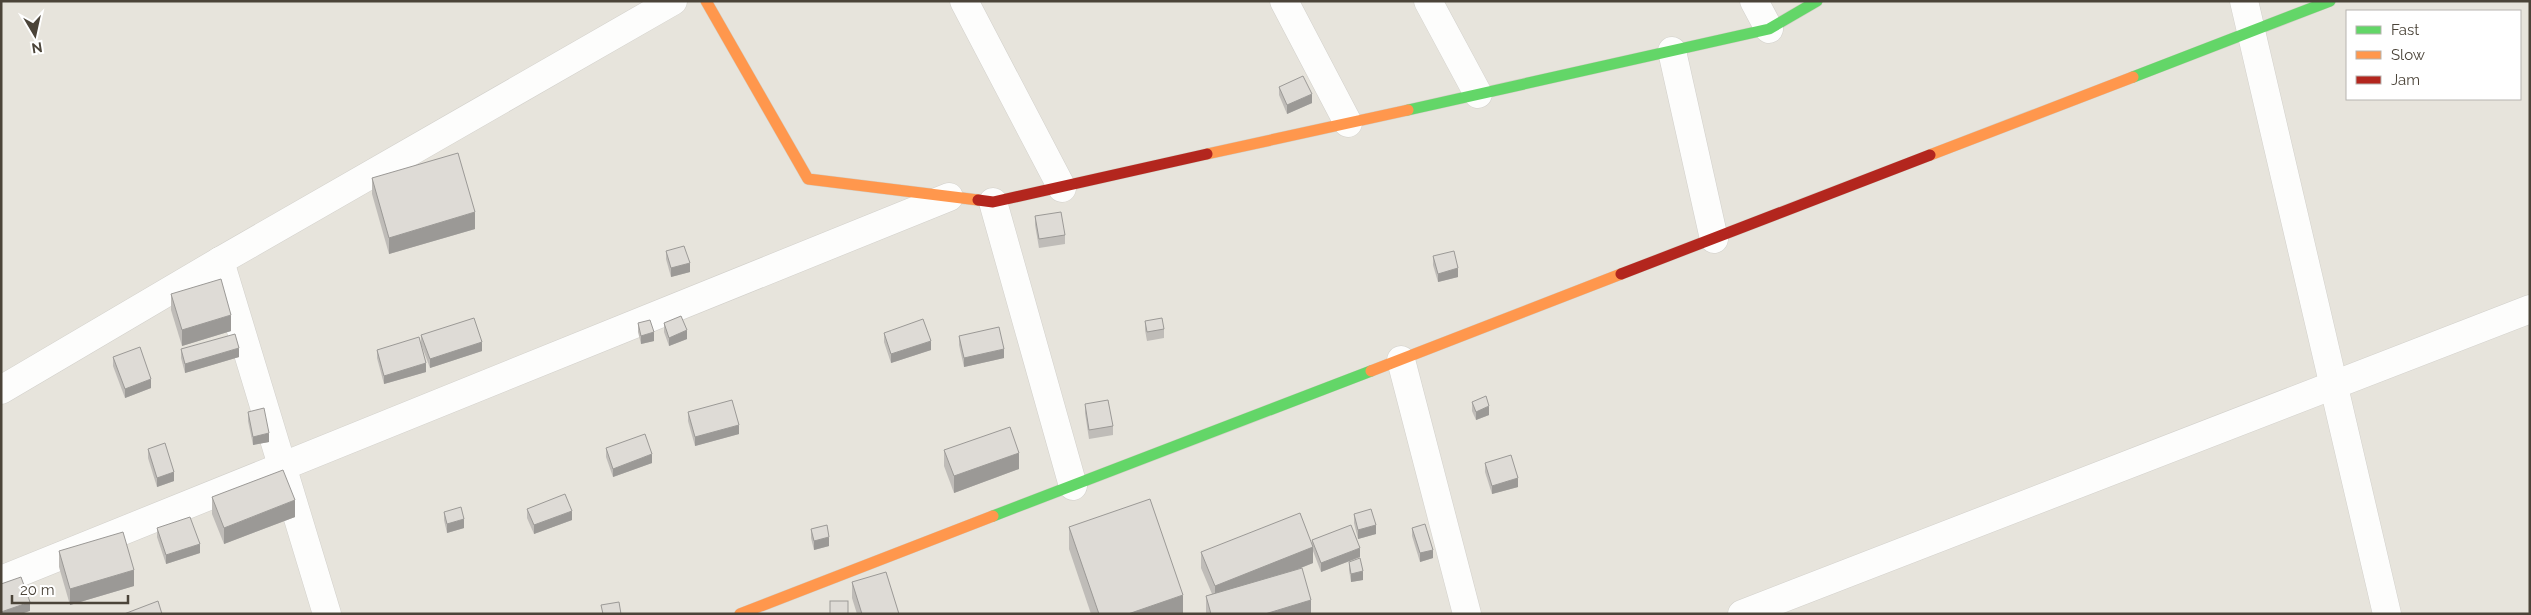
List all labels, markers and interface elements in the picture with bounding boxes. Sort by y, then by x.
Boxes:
north arrow [10,10,60,60]
legend [2346,10,2521,100]
text: Fast [2391,21,2419,39]
text: N [31,39,44,57]
text: Slow [2391,46,2425,64]
text: Jam [2391,71,2420,89]
scale bar [12,572,129,604]
text: 20 m [20,581,55,599]

